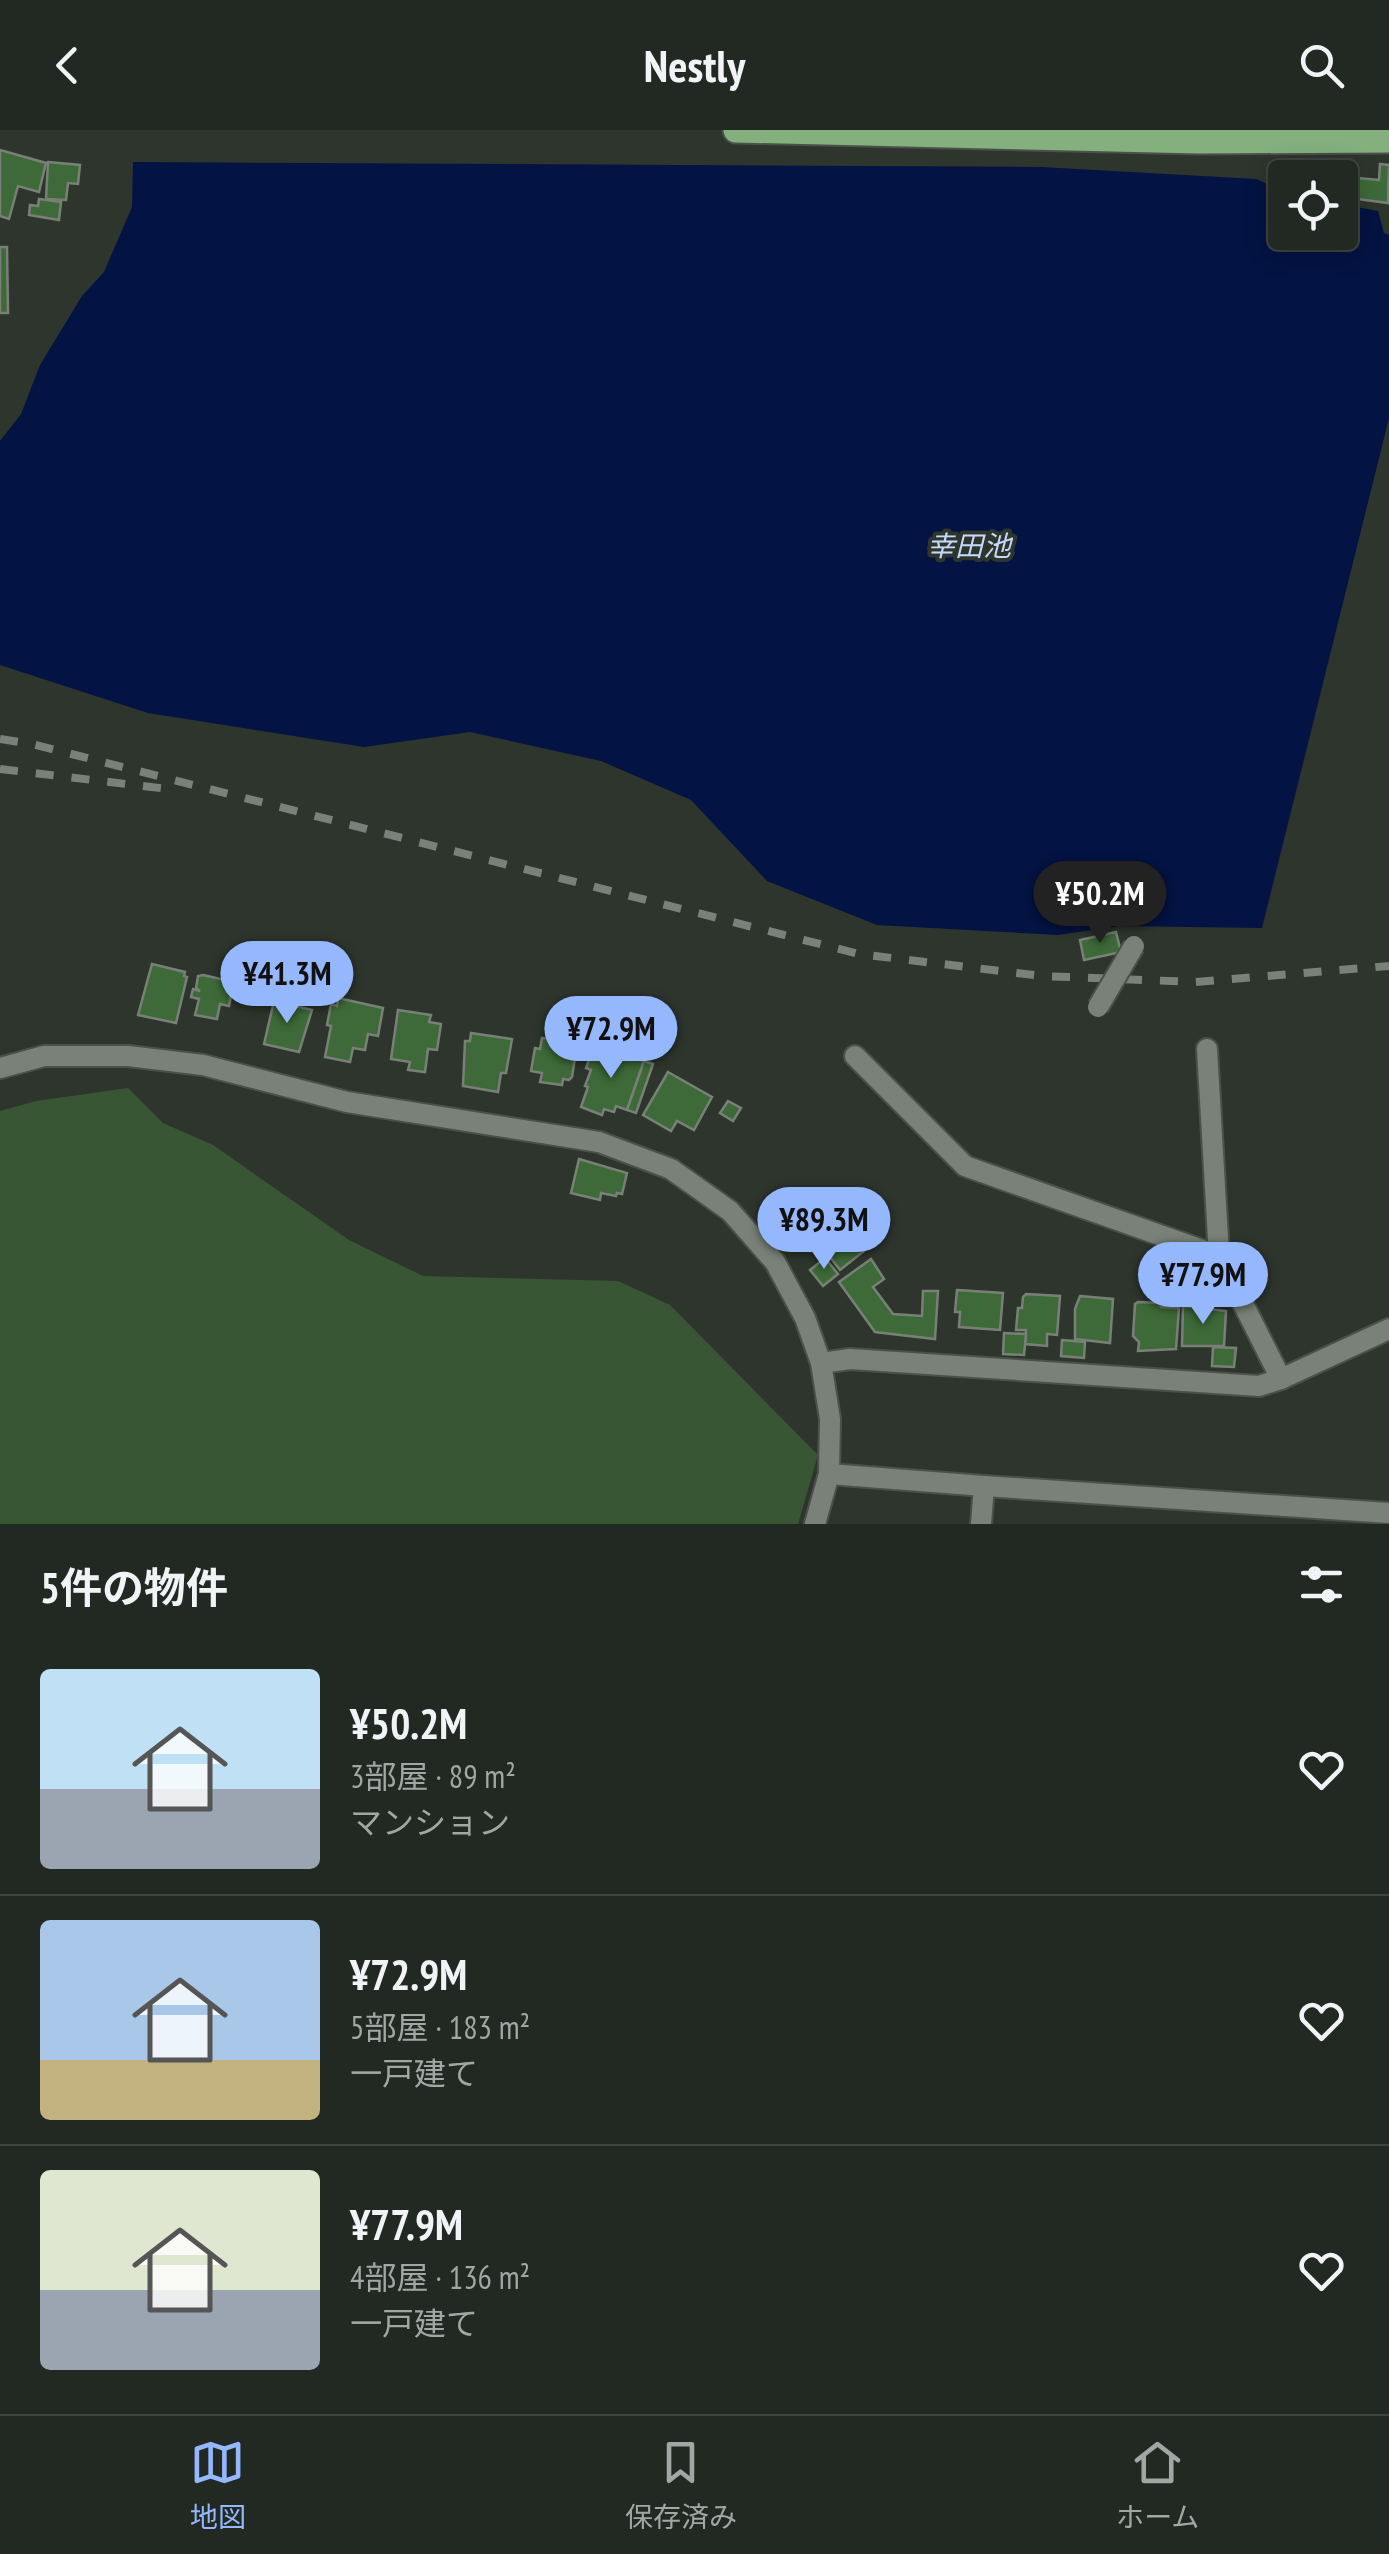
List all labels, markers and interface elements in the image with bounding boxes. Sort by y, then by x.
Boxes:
text: Nestly [644,36,745,94]
icon: back [40,38,95,93]
icon: search [1294,38,1349,93]
map controls [1268,160,1358,250]
button: locate [1268,160,1358,250]
water label: 幸田池 [927,527,1014,564]
pin: ¥50.2M [1019,861,1181,946]
text: ¥50.2M [1055,872,1145,914]
pin: ¥41.3M [206,941,368,1026]
text: ¥41.3M [242,952,332,994]
pin: ¥72.9M [530,996,692,1081]
text: ¥72.9M [566,1007,656,1049]
pin: ¥89.3M [743,1187,905,1272]
text: ¥89.3M [779,1198,869,1240]
pin: ¥77.9M [1122,1242,1284,1327]
text: ¥77.9M [1160,1253,1246,1295]
icon: filters [1294,1557,1349,1612]
text: 5件の物件 [40,1560,228,1615]
text: ¥50.2M [350,1696,467,1751]
icon: home [120,1709,240,1829]
icon: heart [1294,1742,1349,1797]
text: 3部屋 · 89 m² [350,1755,516,1797]
text: マンション [350,1801,510,1843]
text: ¥72.9M [350,1947,467,2002]
icon: home [120,1960,240,2080]
icon: heart [1294,1993,1349,2048]
text: 5部屋 · 183 m² [350,2006,530,2048]
text: 一戸建て [350,2052,478,2094]
text: ¥77.9M [350,2197,463,2252]
icon: home [120,2210,240,2330]
icon: heart [1294,2243,1349,2298]
text: 4部屋 · 136 m² [350,2256,530,2298]
text: 一戸建て [350,2302,478,2344]
tab: 地図 [190,2435,246,2535]
tab: 保存済み [625,2435,737,2535]
tab: ホーム [1116,2435,1199,2535]

